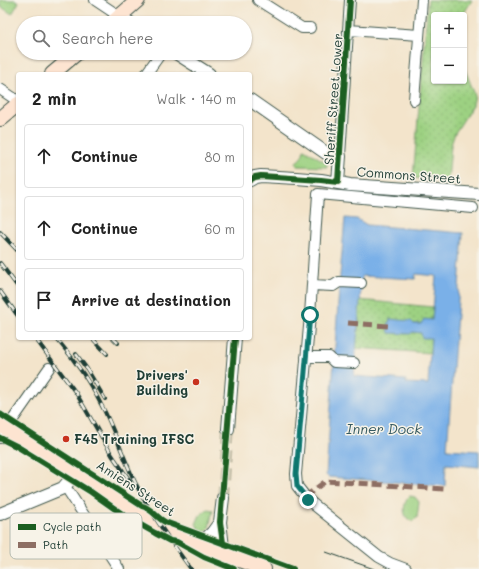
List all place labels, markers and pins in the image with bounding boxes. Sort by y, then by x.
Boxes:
place label: Drivers' Building [136,366,188,398]
marker: Drivers' Building [191,377,201,387]
place label: F45 Training IFSC [74,430,195,447]
marker: F45 Training IFSC [61,434,71,444]

